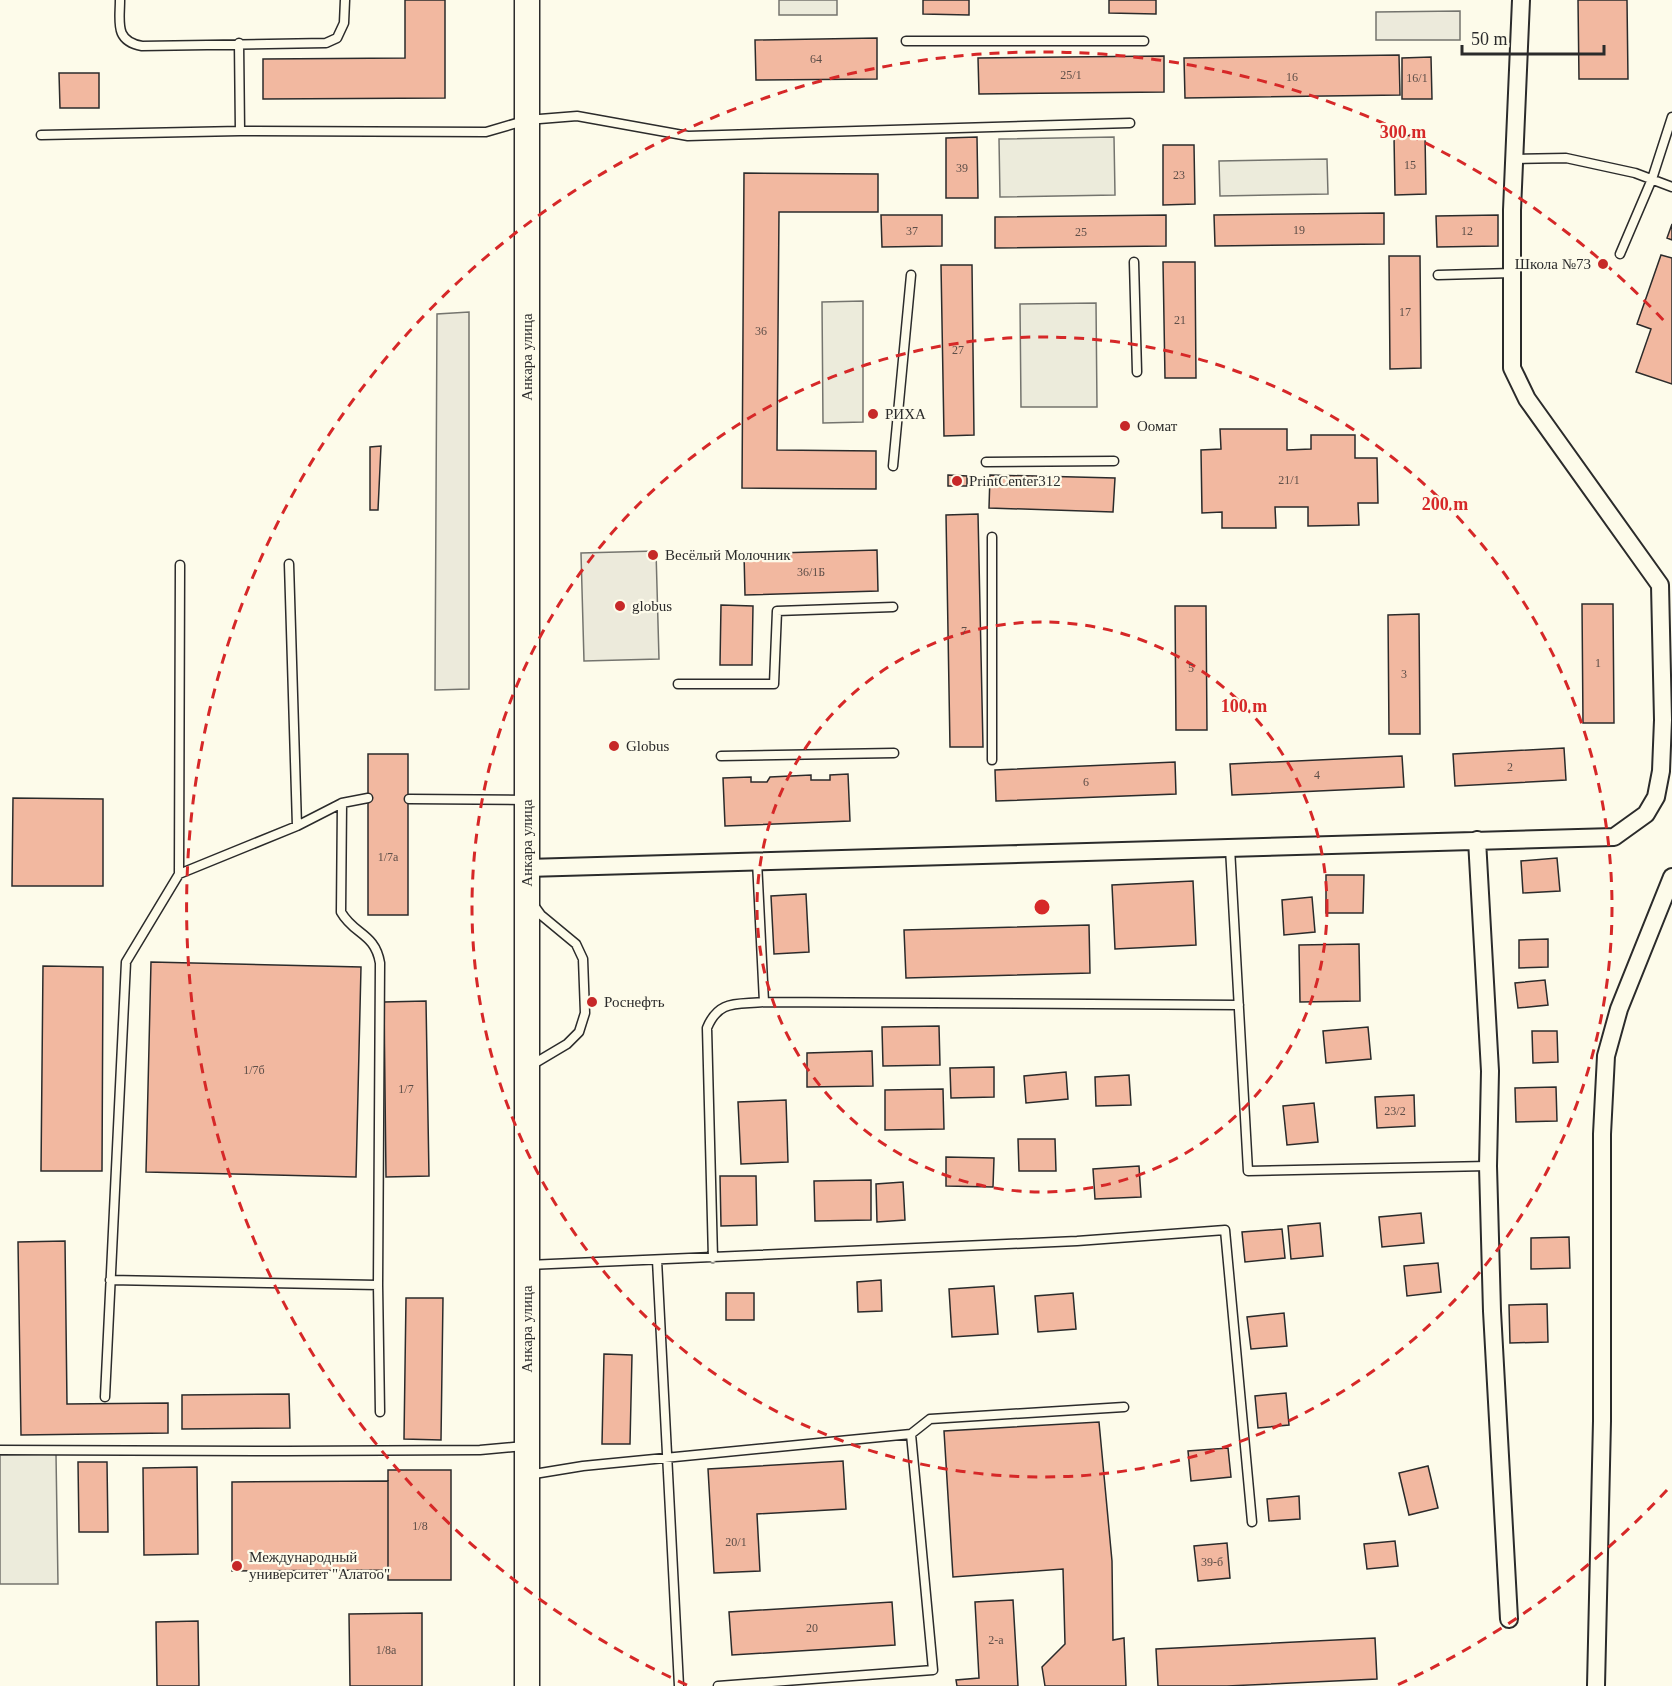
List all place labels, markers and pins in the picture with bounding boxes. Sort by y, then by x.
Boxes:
place label: Школа №73 [1515,256,1591,272]
marker: Школа №73 [1596,257,1610,271]
place label: РИХА [885,406,926,422]
marker: РИХА [866,407,880,421]
place label: Оомат [1137,418,1178,434]
marker: Оомат [1118,419,1132,433]
place label: PrintCenter312 [969,473,1061,489]
marker: PrintCenter312 [950,474,964,488]
place label: Весёлый Молочник [665,547,791,563]
marker: Весёлый Молочник [646,548,660,562]
place label: globus [632,598,672,614]
marker: globus [613,599,627,613]
place label: Globus [626,738,670,754]
marker: Globus [607,739,621,753]
centre of rings [1032,897,1052,917]
place label: Роснефть [604,994,665,1010]
marker: Роснефть [585,995,599,1009]
place label: Международный университет "Алатоо" [249,1549,390,1582]
marker: Международный университет "Алатоо" [230,1559,244,1573]

